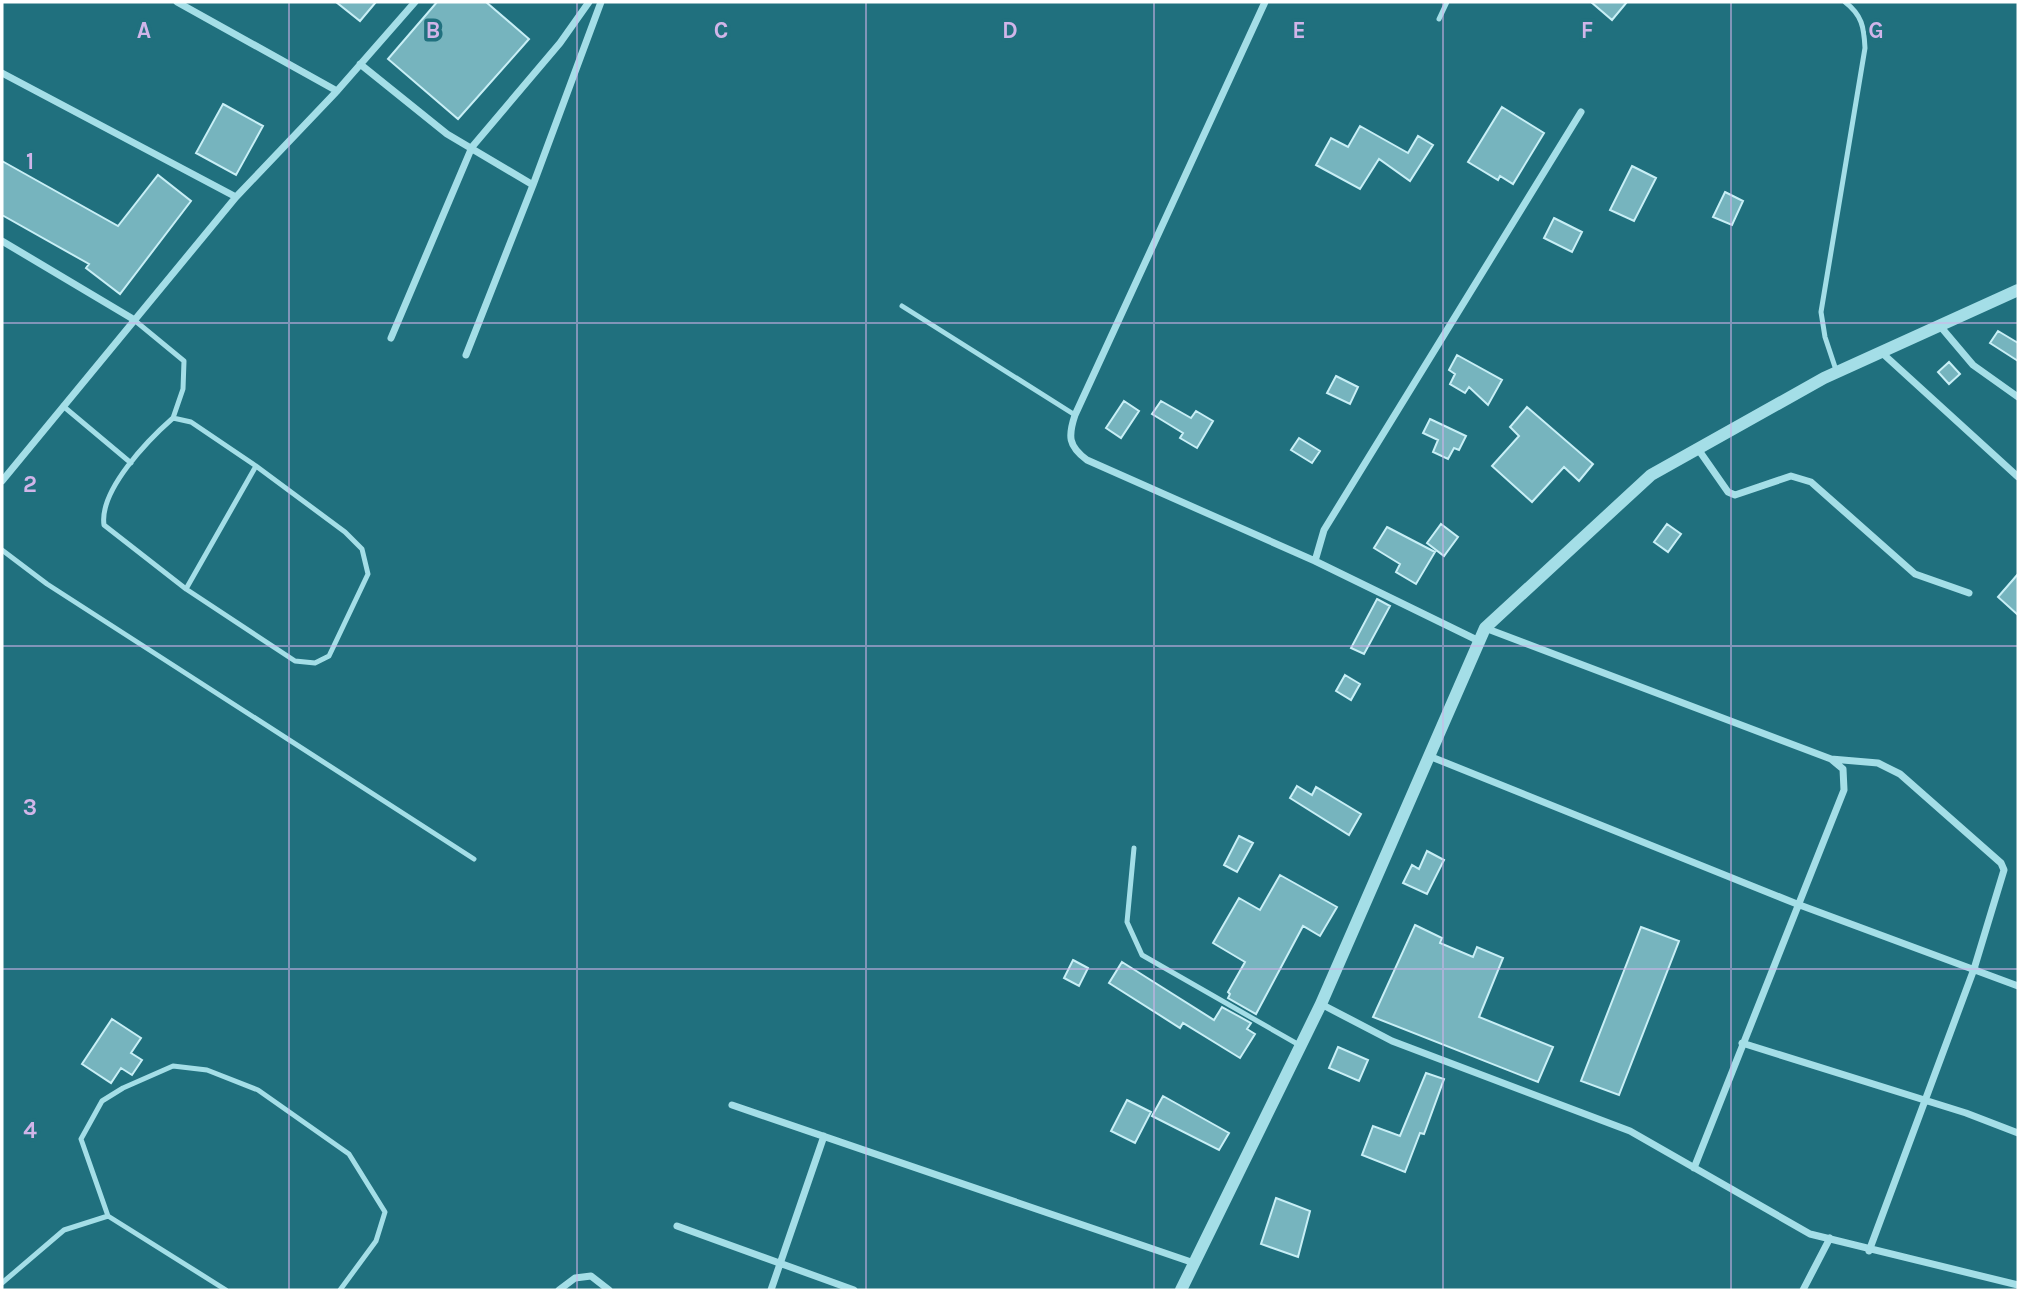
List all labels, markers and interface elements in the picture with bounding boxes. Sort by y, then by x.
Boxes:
text: A [137,17,151,44]
text: B [426,17,440,44]
text: C [714,17,728,44]
text: D [1002,17,1018,44]
text: E [1292,17,1306,44]
text: F [1581,17,1593,44]
text: G [1868,17,1884,44]
text: 1 [26,148,34,175]
text: 2 [23,471,37,498]
text: 3 [23,794,37,821]
text: 4 [23,1117,37,1144]

